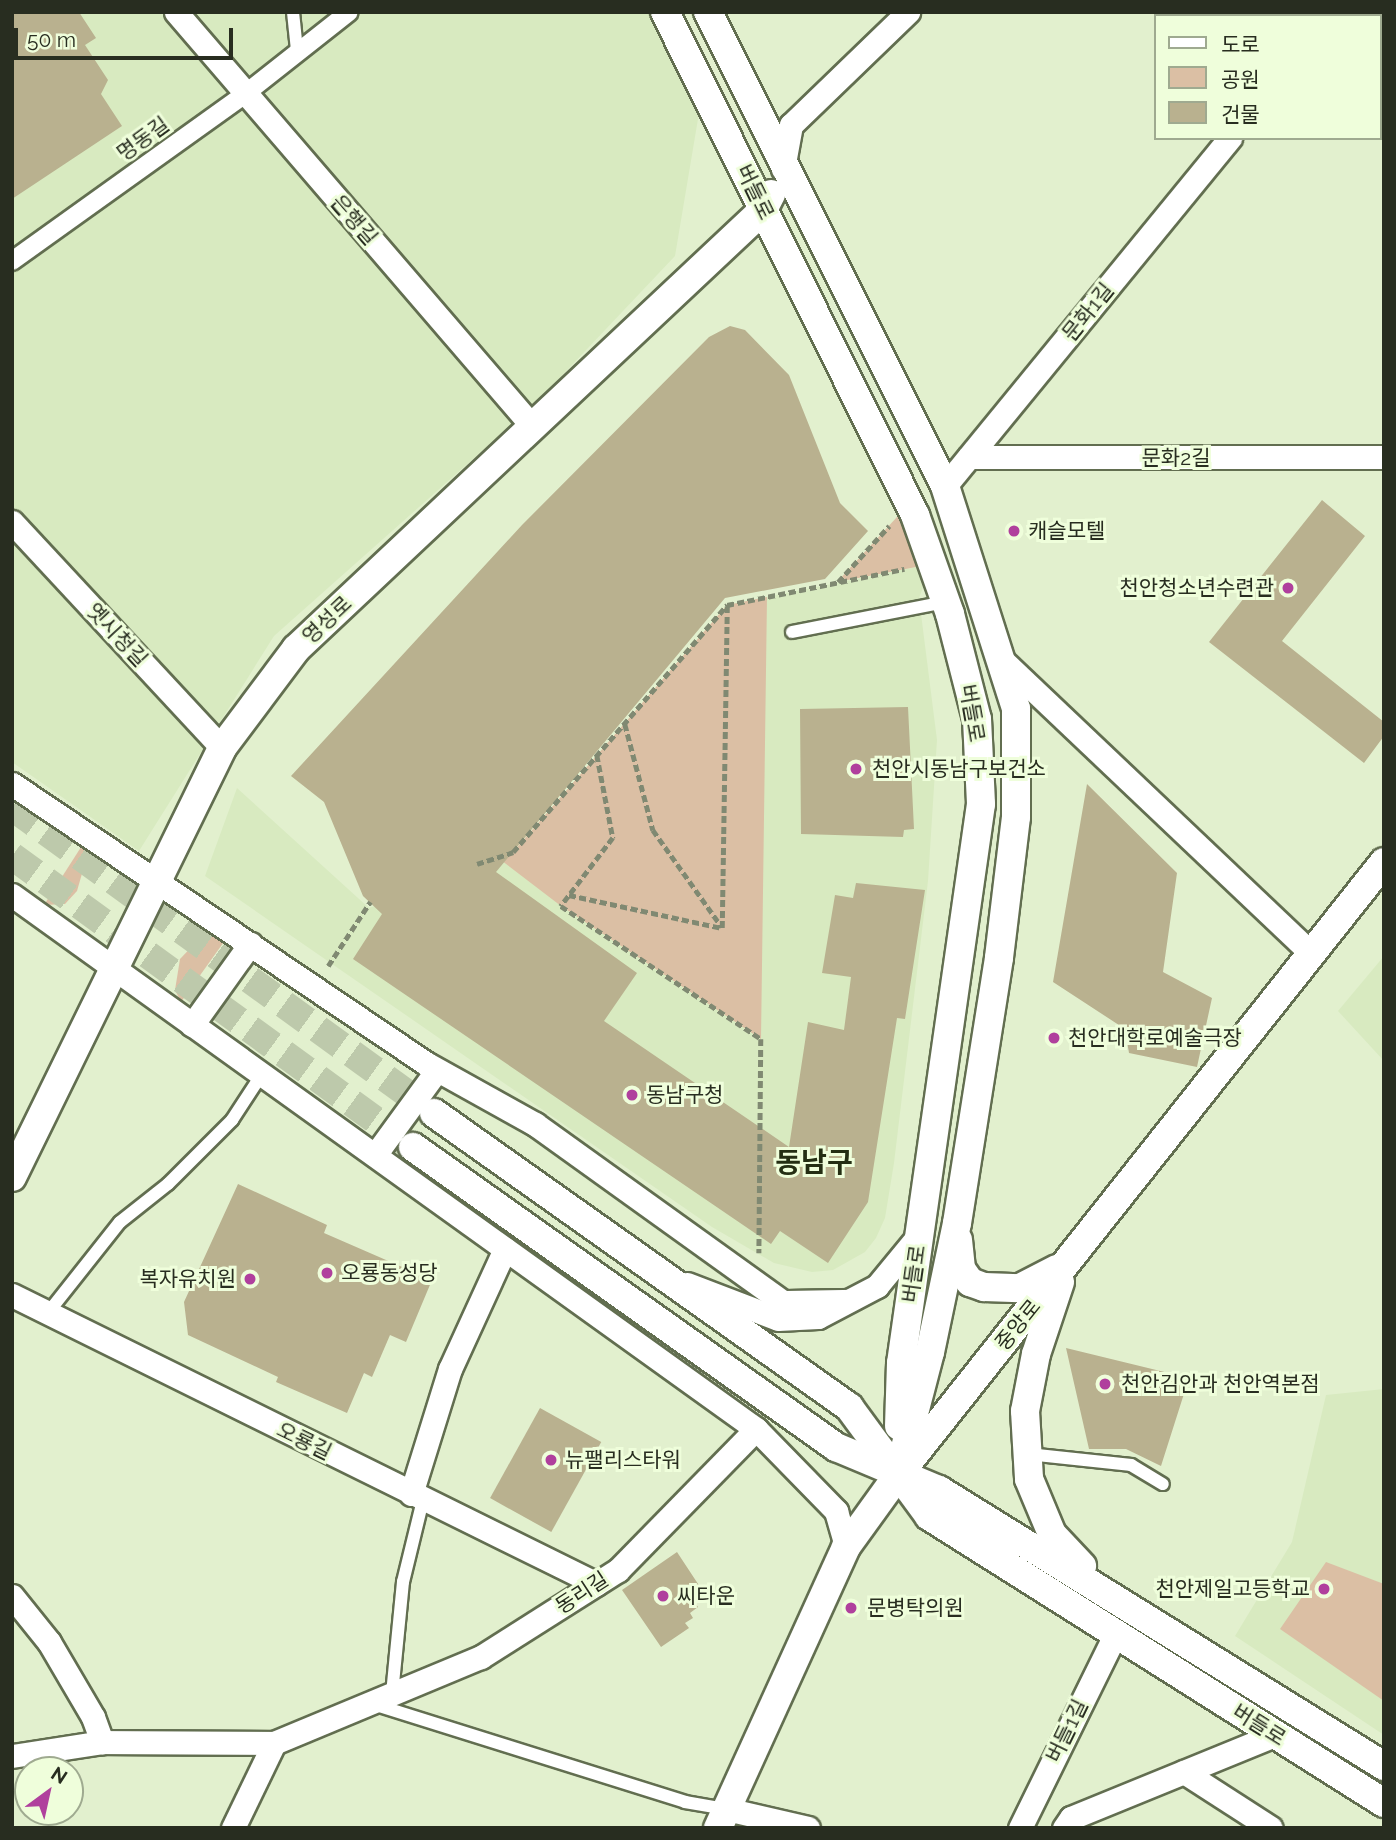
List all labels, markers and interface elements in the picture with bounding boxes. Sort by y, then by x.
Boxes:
scale bar [18,14,236,58]
legend [1154,14,1382,140]
text: 50 m [27,27,76,52]
text: 도로 [1221,32,1260,57]
text: 공원 [1221,67,1260,92]
text: 건물 [1221,102,1260,127]
street label: 명동길 [112,112,174,166]
street label: 버들로 [731,160,779,224]
street label: 은행길 [325,190,383,250]
street label: 문화1길 [1057,278,1119,346]
street label: 문화2길 [1142,445,1210,471]
place label: 캐슬모텔 [1028,518,1105,544]
marker: 캐슬모텔 [1006,523,1022,539]
place label: 천안청소년수련관 [1119,575,1274,601]
marker: 천안청소년수련관 [1280,580,1296,596]
street label: 영성로 [297,591,357,649]
street label: 옛시청길 [81,598,153,672]
street label: 버들로 [955,682,989,744]
place label: 천안시동남구보건소 [872,756,1046,782]
marker: 천안시동남구보건소 [846,759,866,779]
place label: 천안대학로예술극장 [1068,1025,1242,1051]
marker: 천안대학로예술극장 [1046,1030,1062,1046]
place label: 동남구청 [646,1082,723,1108]
marker: 동남구청 [624,1087,640,1103]
district label: 동남구 [775,1146,853,1180]
street label: 버들로 [897,1244,931,1304]
place label: 오룡동성당 [341,1260,438,1286]
marker: 오룡동성당 [319,1265,335,1281]
place label: 복자유치원 [139,1266,236,1292]
marker: 복자유치원 [242,1271,258,1287]
street label: 중앙로 [990,1295,1046,1355]
place label: 천안김안과 천안역본점 [1121,1371,1320,1397]
marker: 천안김안과 천안역본점 [1095,1374,1115,1394]
street label: 오룡길 [272,1417,336,1465]
place label: 뉴팰리스타워 [565,1447,681,1473]
marker: 뉴팰리스타워 [543,1452,559,1468]
street label: 동리길 [551,1567,613,1619]
place label: 천안제일고등학교 [1155,1576,1310,1602]
marker: 천안제일고등학교 [1316,1581,1332,1597]
place label: 씨타운 [677,1583,735,1609]
marker: 씨타운 [655,1588,671,1604]
place label: 문병탁의원 [867,1595,964,1621]
marker: 문병탁의원 [841,1598,861,1618]
street label: 버들1길 [1041,1695,1093,1767]
street label: 버들로 [1228,1699,1290,1751]
north arrow [14,1756,84,1826]
text: N [47,1762,71,1788]

